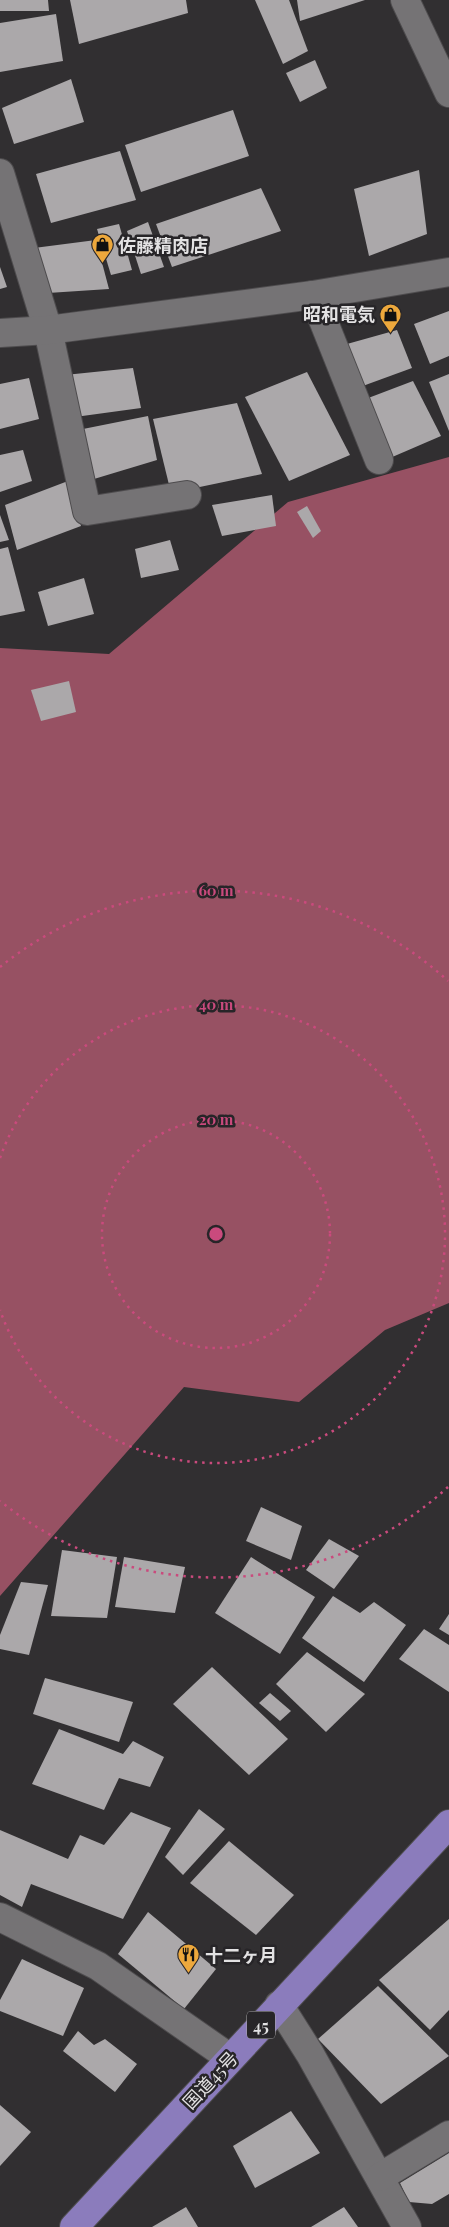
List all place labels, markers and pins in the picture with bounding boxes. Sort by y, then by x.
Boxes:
shop icon: 佐藤精肉店 [90,233,114,264]
place label: 佐藤精肉店 [118,233,208,257]
place label: 昭和電気 [303,302,375,326]
shop icon: 昭和電気 [379,302,403,333]
centre of rings [207,1225,225,1243]
restaurant icon: 十二ヶ月 [177,1943,201,1974]
place label: 十二ヶ月 [205,1943,277,1967]

